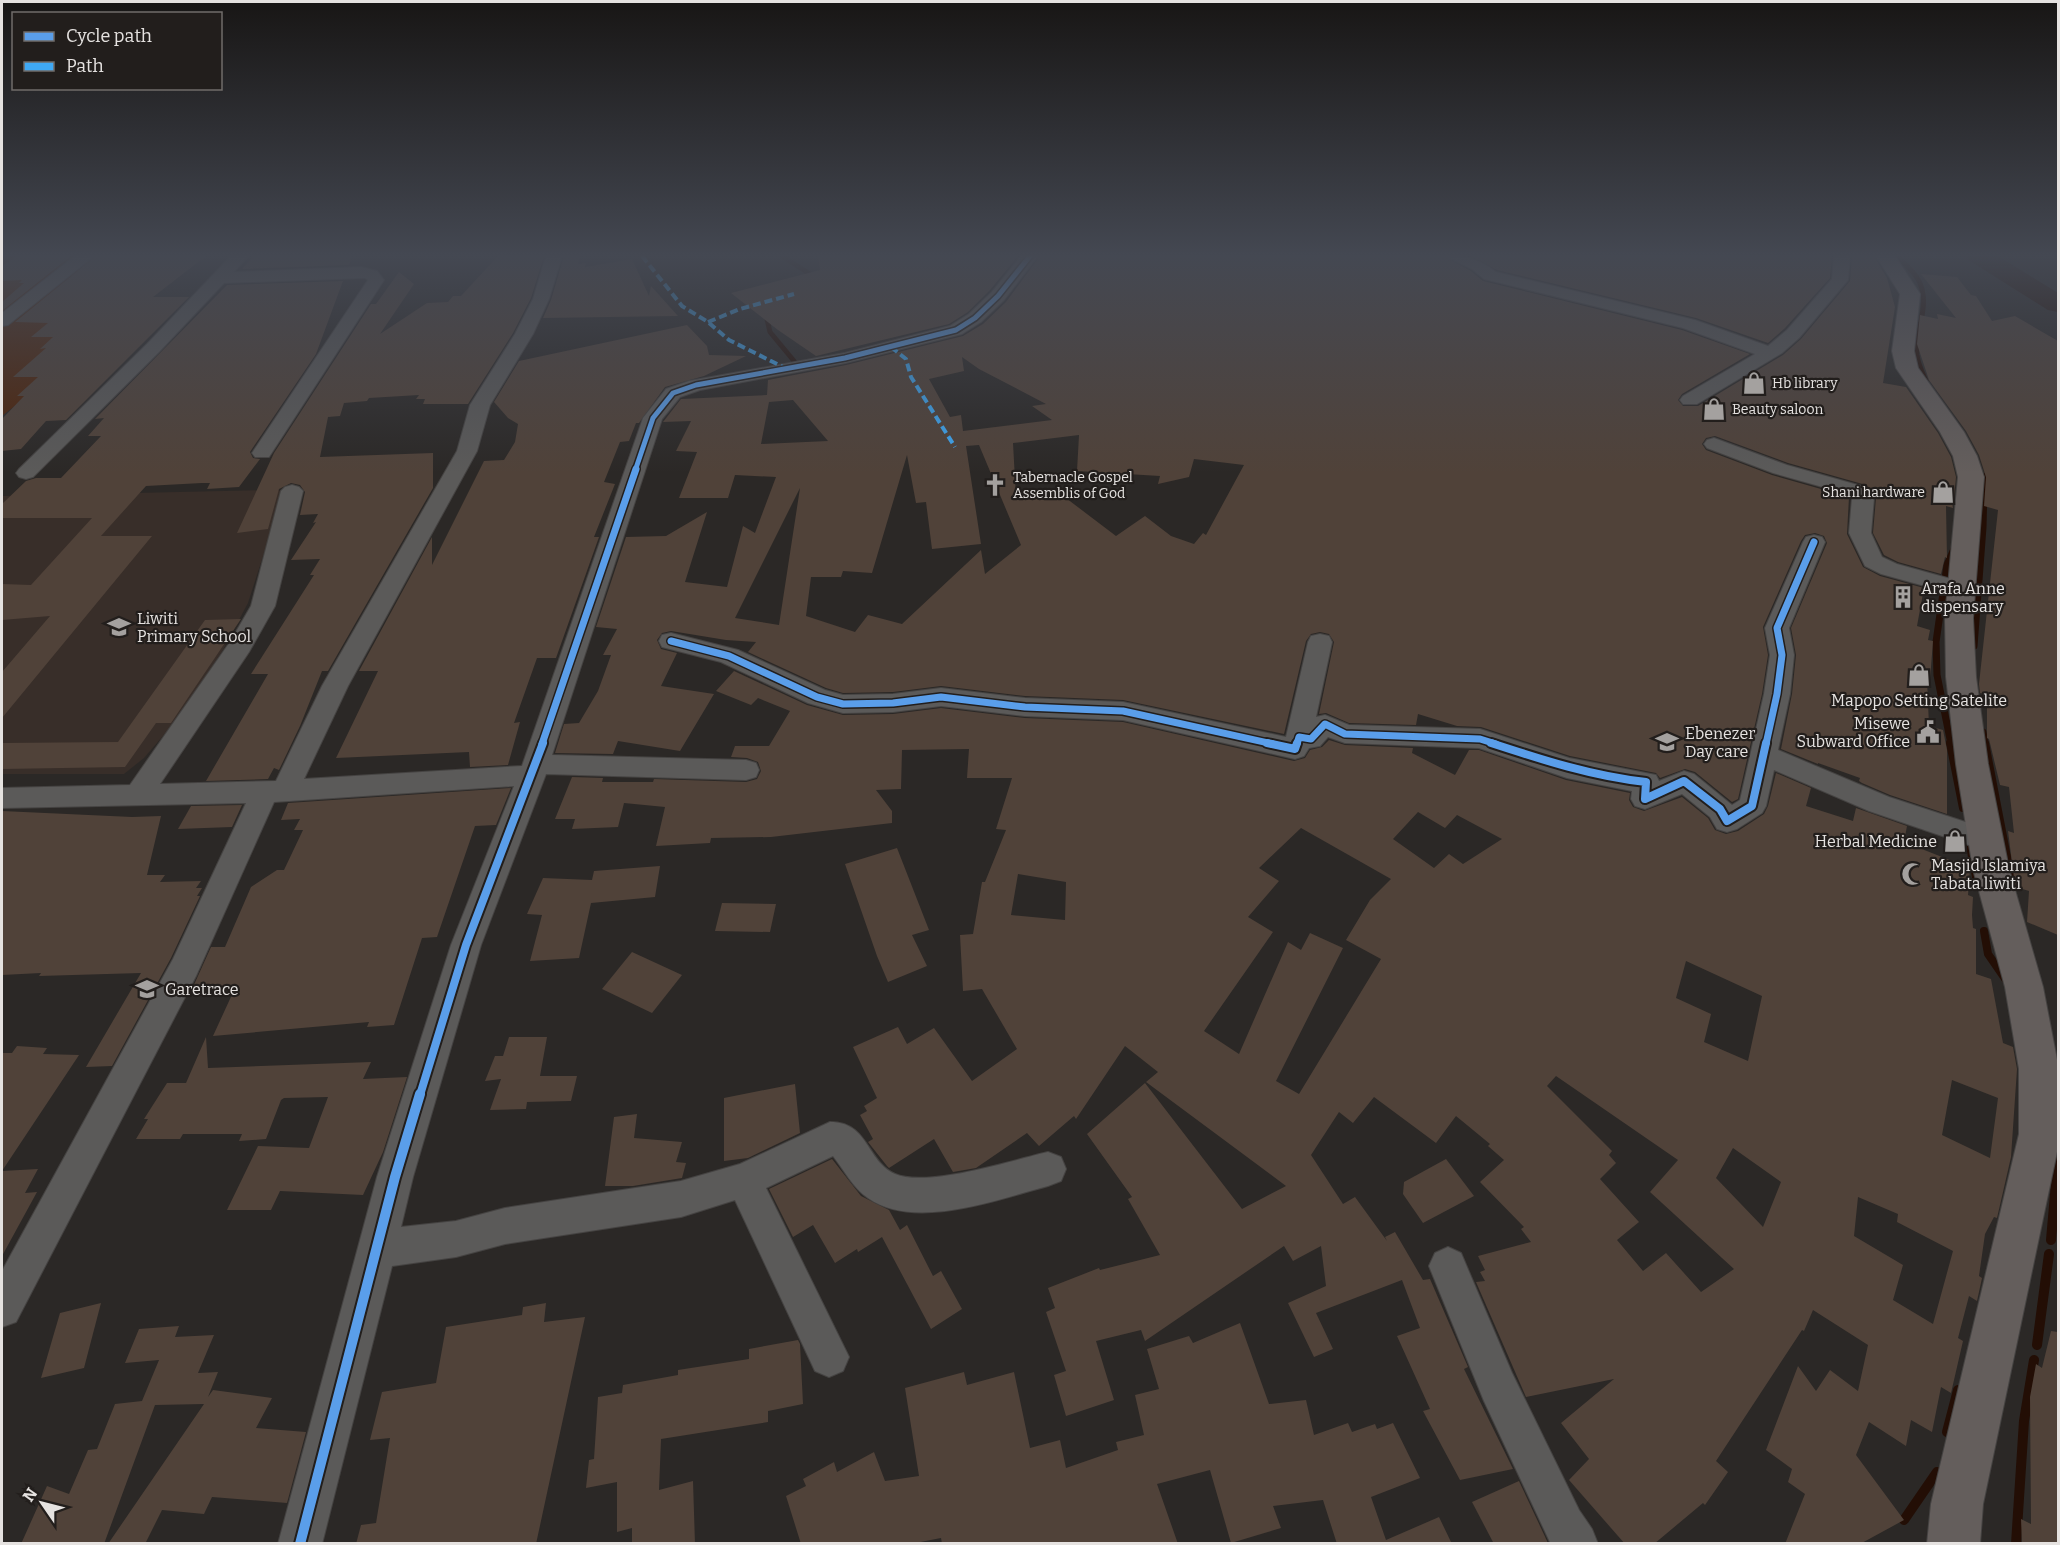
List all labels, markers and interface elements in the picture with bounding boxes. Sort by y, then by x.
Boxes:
legend [12,12,222,90]
text: Cycle path [66,25,152,47]
text: Path [66,55,104,77]
shop icon: Hb library [1741,370,1767,396]
place label: Hb library [1772,375,1838,392]
shop icon: Beauty saloon [1701,396,1727,422]
place label: Beauty saloon [1732,401,1823,418]
place label: Tabernacle Gospel Assemblis of God [1013,469,1133,502]
church icon: Tabernacle Gospel Assemblis of God [982,472,1008,498]
shop icon: Shani hardware [1930,479,1956,505]
place label: Shani hardware [1822,484,1925,501]
place label: Arafa Anne dispensary [1921,579,2005,616]
building icon: Arafa Anne dispensary [1890,584,1916,610]
place label: Liwiti Primary School [137,609,252,646]
school or university icon: Liwiti Primary School [106,614,132,640]
shop icon: Mapopo Setting Satelite [1906,662,1932,688]
place label: Mapopo Setting Satelite [1831,691,2007,710]
place label: Misewe Subward Office [1797,714,1910,751]
public building icon: Misewe Subward Office [1915,719,1941,745]
place label: Ebenezer Day care [1685,724,1755,761]
school or university icon: Ebenezer Day care [1654,729,1680,755]
shop icon: Herbal Medicine [1942,828,1968,854]
place label: Herbal Medicine [1815,832,1937,851]
place label: Masjid Islamiya Tabata liwiti [1931,856,2046,893]
mosque icon: Masjid Islamiya Tabata liwiti [1900,861,1926,887]
school or university icon: Garetrace [134,976,160,1002]
place label: Garetrace [165,980,239,999]
north arrow [12,1473,72,1533]
text: N [19,1484,41,1505]

